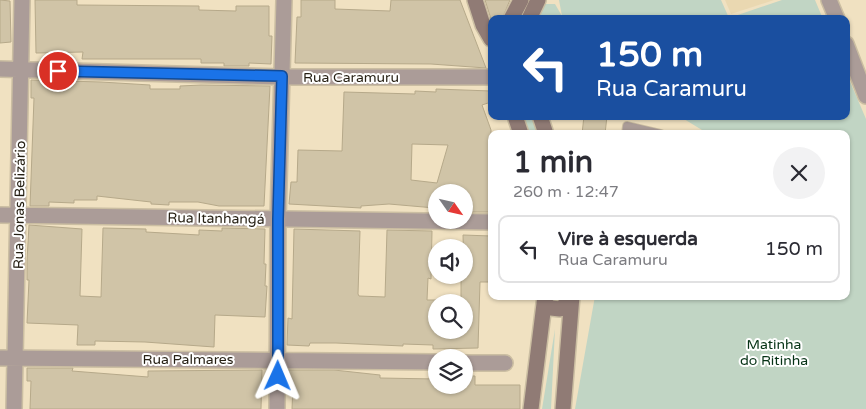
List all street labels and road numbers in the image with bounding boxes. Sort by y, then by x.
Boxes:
street label: Rua Caramuru [303,69,399,86]
street label: Rua Jonas Belizário [10,141,29,269]
street label: Rua Itanhangá [167,209,265,228]
street label: Rua Palmares [143,351,234,368]

